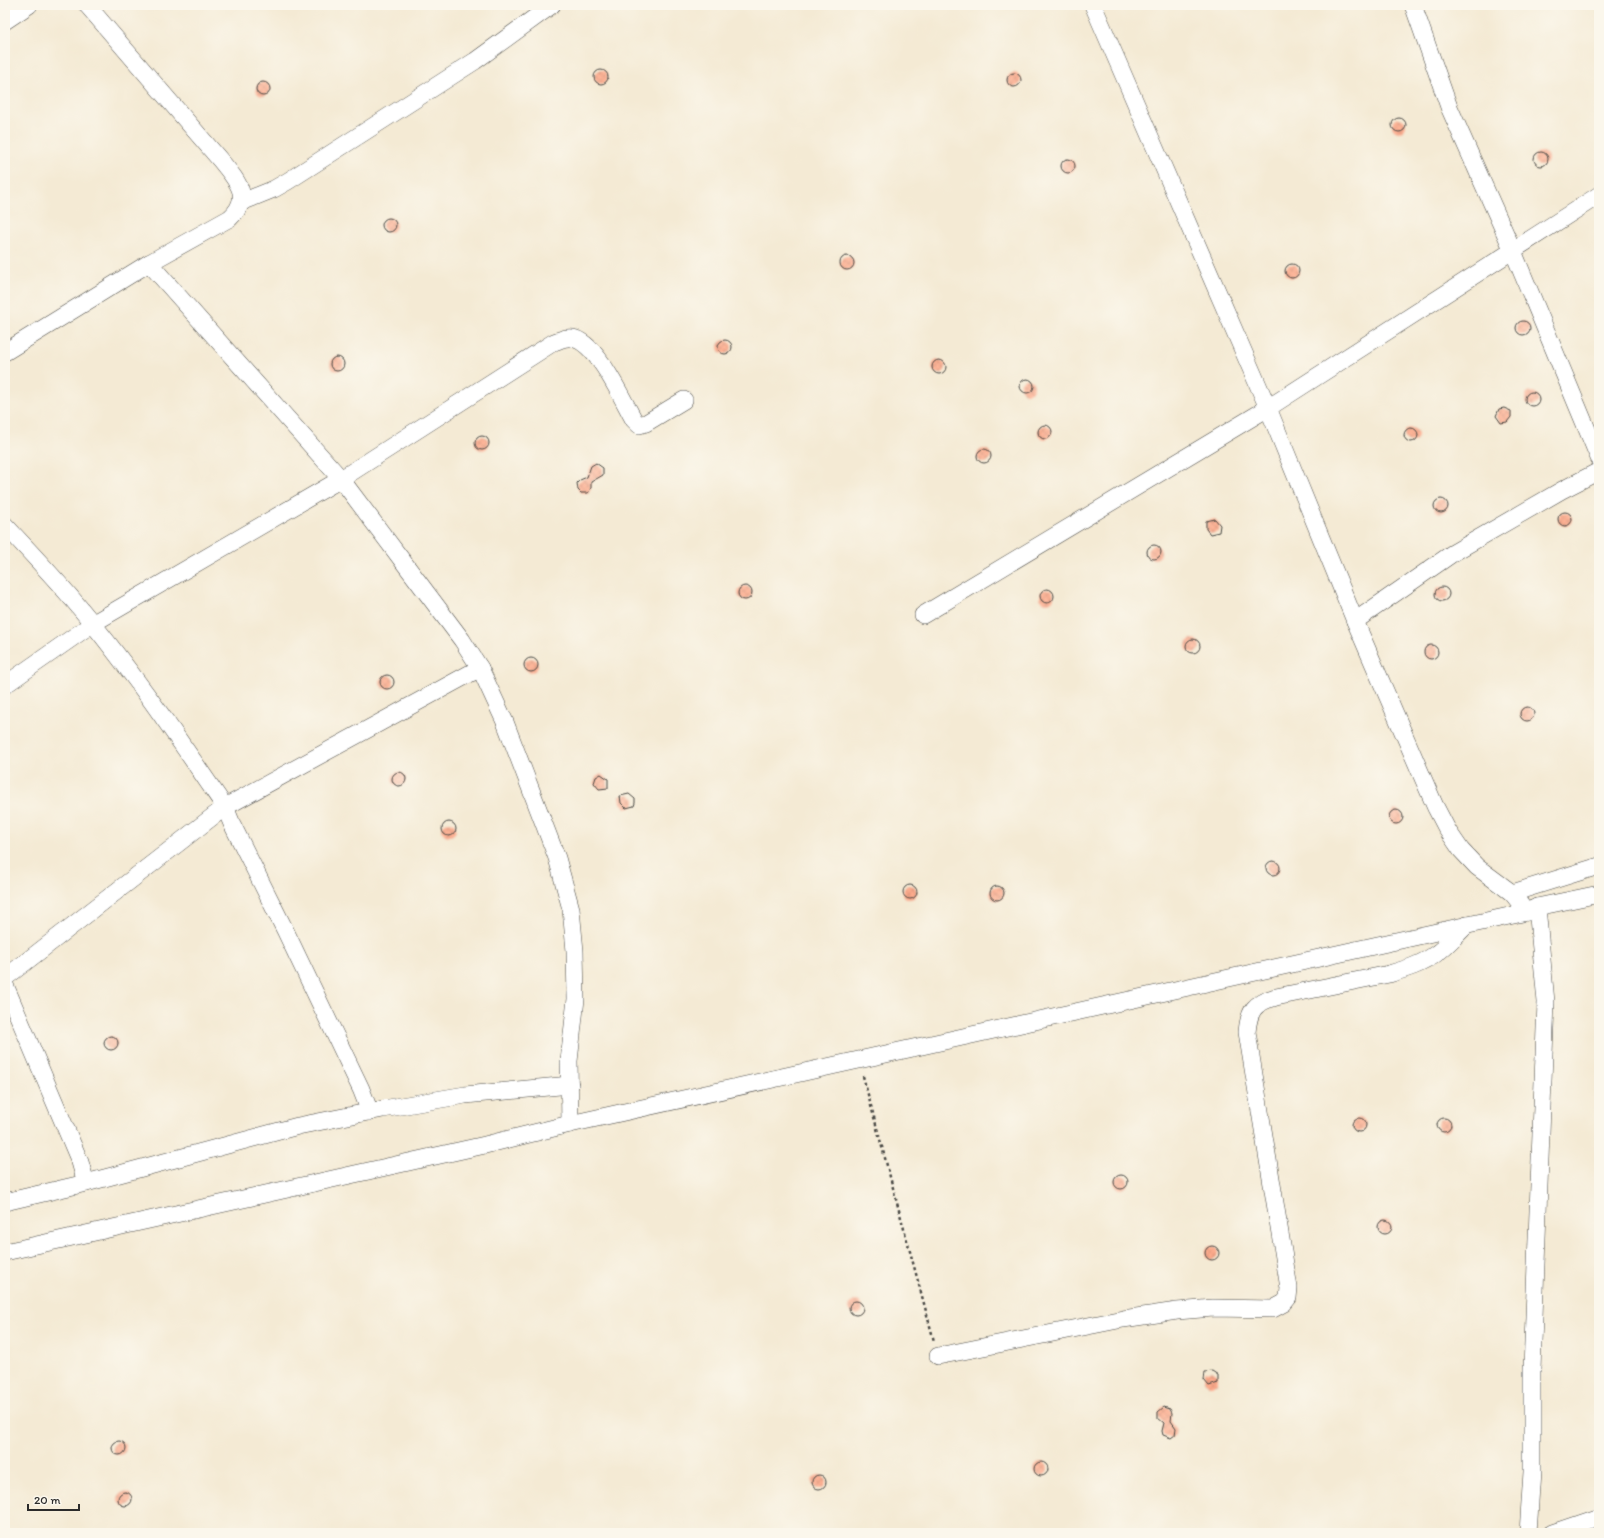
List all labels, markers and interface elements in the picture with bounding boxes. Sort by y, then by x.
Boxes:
scale bar [28,1486,79,1512]
text: 20 m [34,1493,61,1507]

